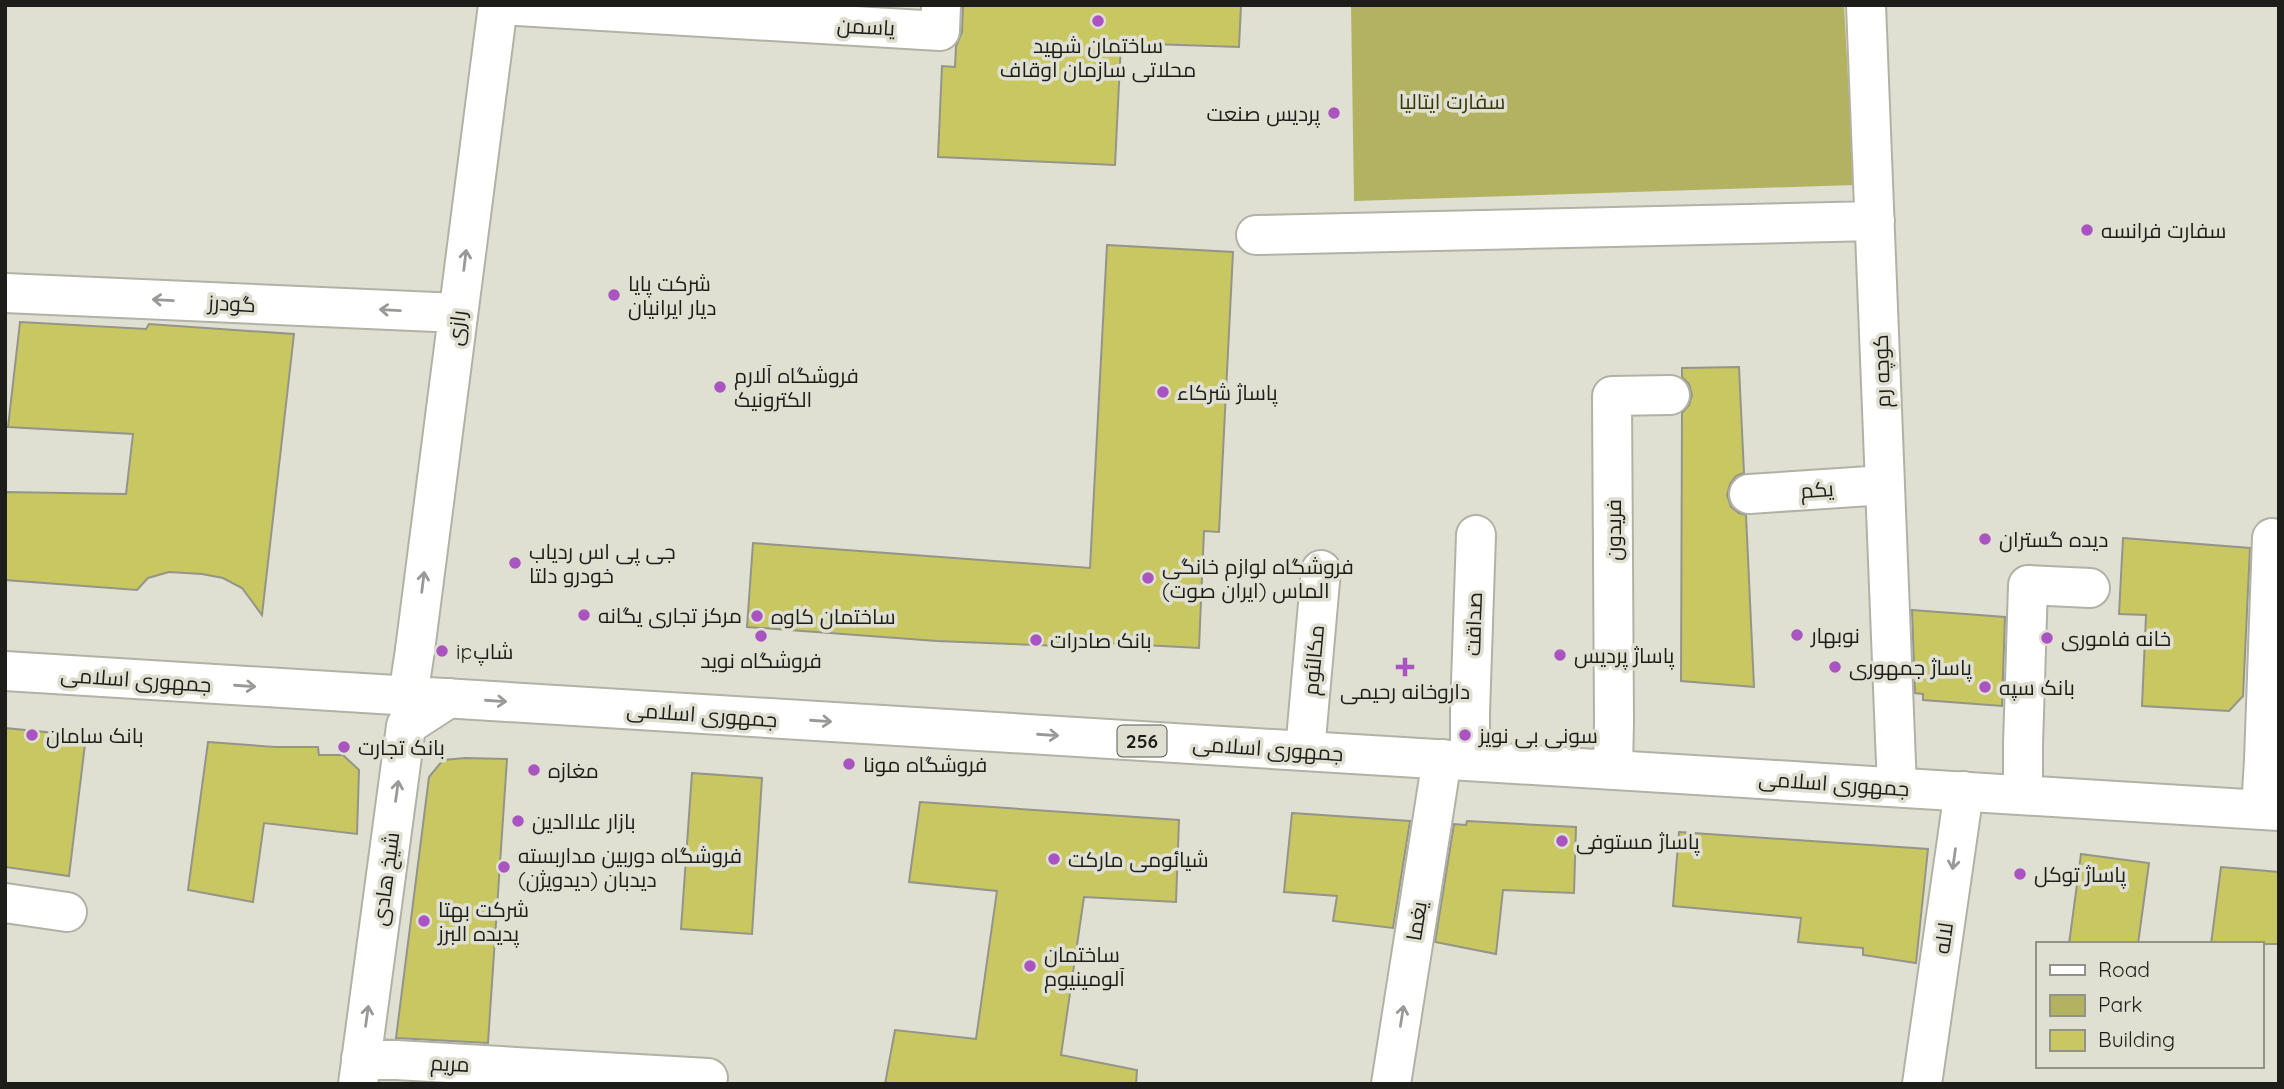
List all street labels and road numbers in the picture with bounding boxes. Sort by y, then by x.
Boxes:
street label: یاسمن [836,11,896,42]
street label: گودرز [207,289,256,317]
street label: رازی [441,309,472,347]
street label: کوچه رم [1867,334,1897,408]
street label: یکم [1800,475,1835,505]
street label: فریدون [1600,499,1627,561]
street label: صداقت [1459,592,1487,656]
street label: مکالئوم [1297,624,1331,697]
street label: جمهوری اسلامی [60,661,212,698]
street label: جمهوری اسلامی [626,696,778,733]
road number: 256 [1118,726,1166,756]
street label: جمهوری اسلامی [1192,730,1344,767]
street label: جمهوری اسلامی [1758,765,1910,802]
street label: شیخ هادی [366,830,406,928]
street label: یغما [1400,899,1432,942]
street label: لاله [1928,921,1958,955]
street label: مریم [430,1049,470,1079]

